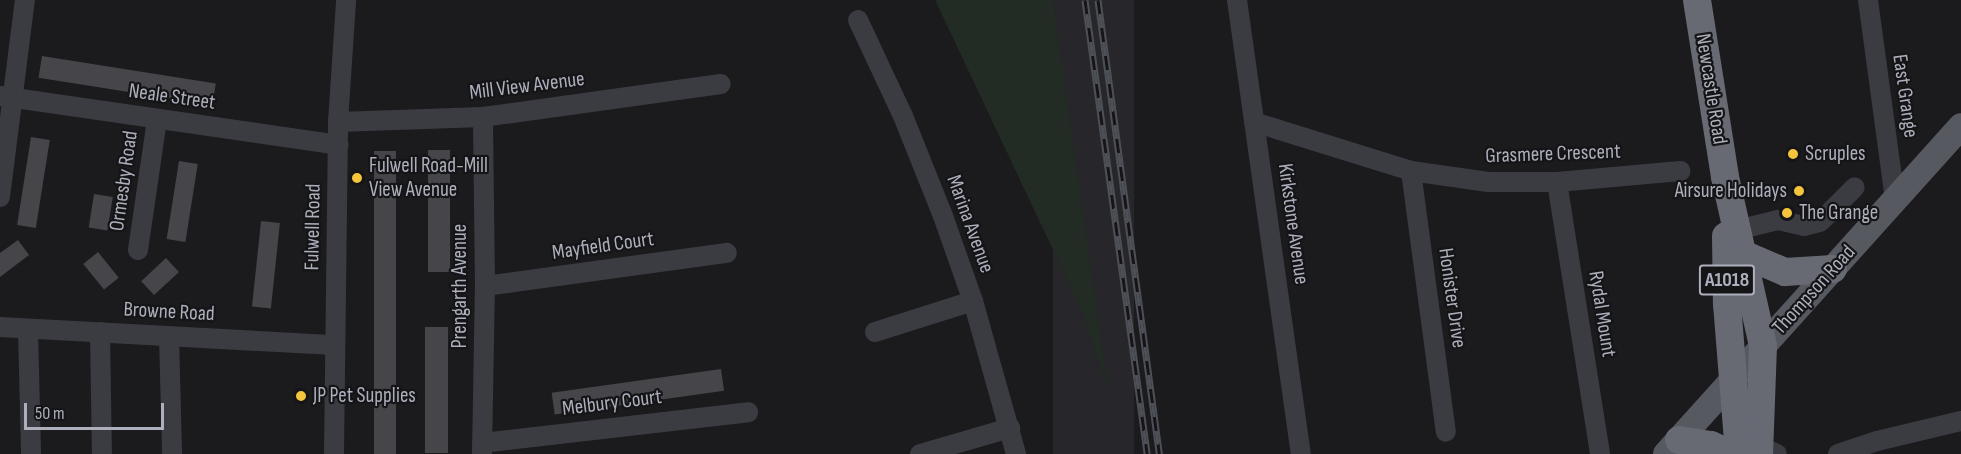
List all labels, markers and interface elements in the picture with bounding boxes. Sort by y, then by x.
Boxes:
street label: Newcastle Road [1690,32,1732,146]
street label: East Grange [1887,53,1923,139]
street label: Mill View Avenue [468,66,586,106]
street label: Neale Street [127,78,217,116]
street label: Ormesby Road [105,129,143,233]
street label: Grasmere Crescent [1485,139,1621,169]
place label: Scruples [1805,141,1866,167]
marker: Scruples [1786,147,1800,161]
place label: Fulwell Road-Mill View Avenue [369,153,488,203]
street label: Kirkstone Avenue [1272,162,1314,286]
marker: Fulwell Road-Mill View Avenue [350,171,364,185]
street label: Marina Avenue [941,172,999,276]
place label: Airsure Holidays [1675,178,1787,204]
street label: Fulwell Road [300,183,326,271]
marker: Airsure Holidays [1792,184,1806,198]
place label: The Grange [1799,200,1878,226]
marker: The Grange [1780,206,1794,220]
street label: Prengarth Avenue [447,224,473,348]
street label: Mayfield Court [551,226,655,266]
street label: Thompson Road [1767,240,1861,340]
street label: Honister Drive [1433,246,1471,350]
road number: A1018 [1698,263,1756,297]
street label: Rydal Mount [1583,269,1621,359]
street label: Browne Road [123,297,215,327]
place label: JP Pet Supplies [313,383,416,409]
street label: Melbury Court [561,384,663,422]
marker: JP Pet Supplies [294,389,308,403]
scale bar [27,391,166,429]
text: 50 m [35,403,65,424]

